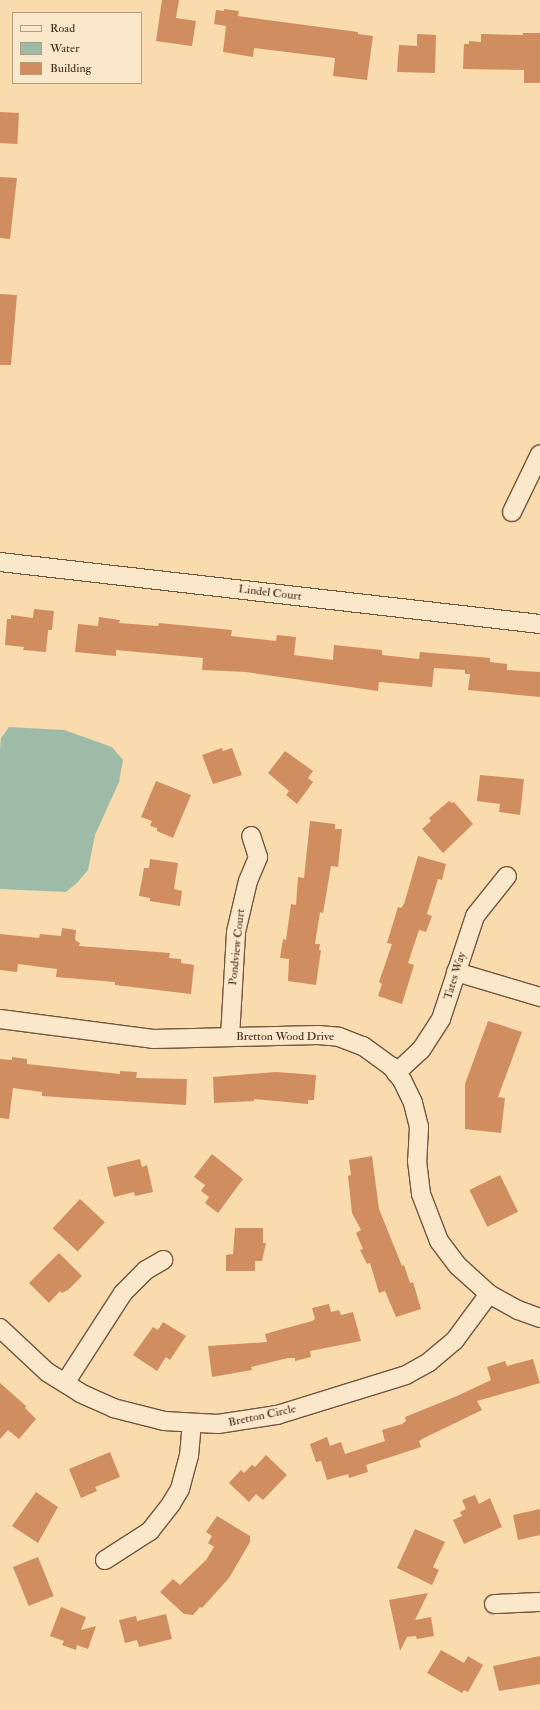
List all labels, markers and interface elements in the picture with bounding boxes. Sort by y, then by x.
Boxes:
legend [12,12,142,84]
text: Road [50,21,75,36]
text: Water [50,41,79,56]
text: Building [50,61,91,76]
street label: Lindel Court [238,582,302,604]
street label: Pondview Court [226,908,248,986]
street label: Tates Way [441,950,469,1002]
street label: Bretton Wood Drive [236,1030,334,1044]
street label: Bretton Circle [227,1402,297,1430]

